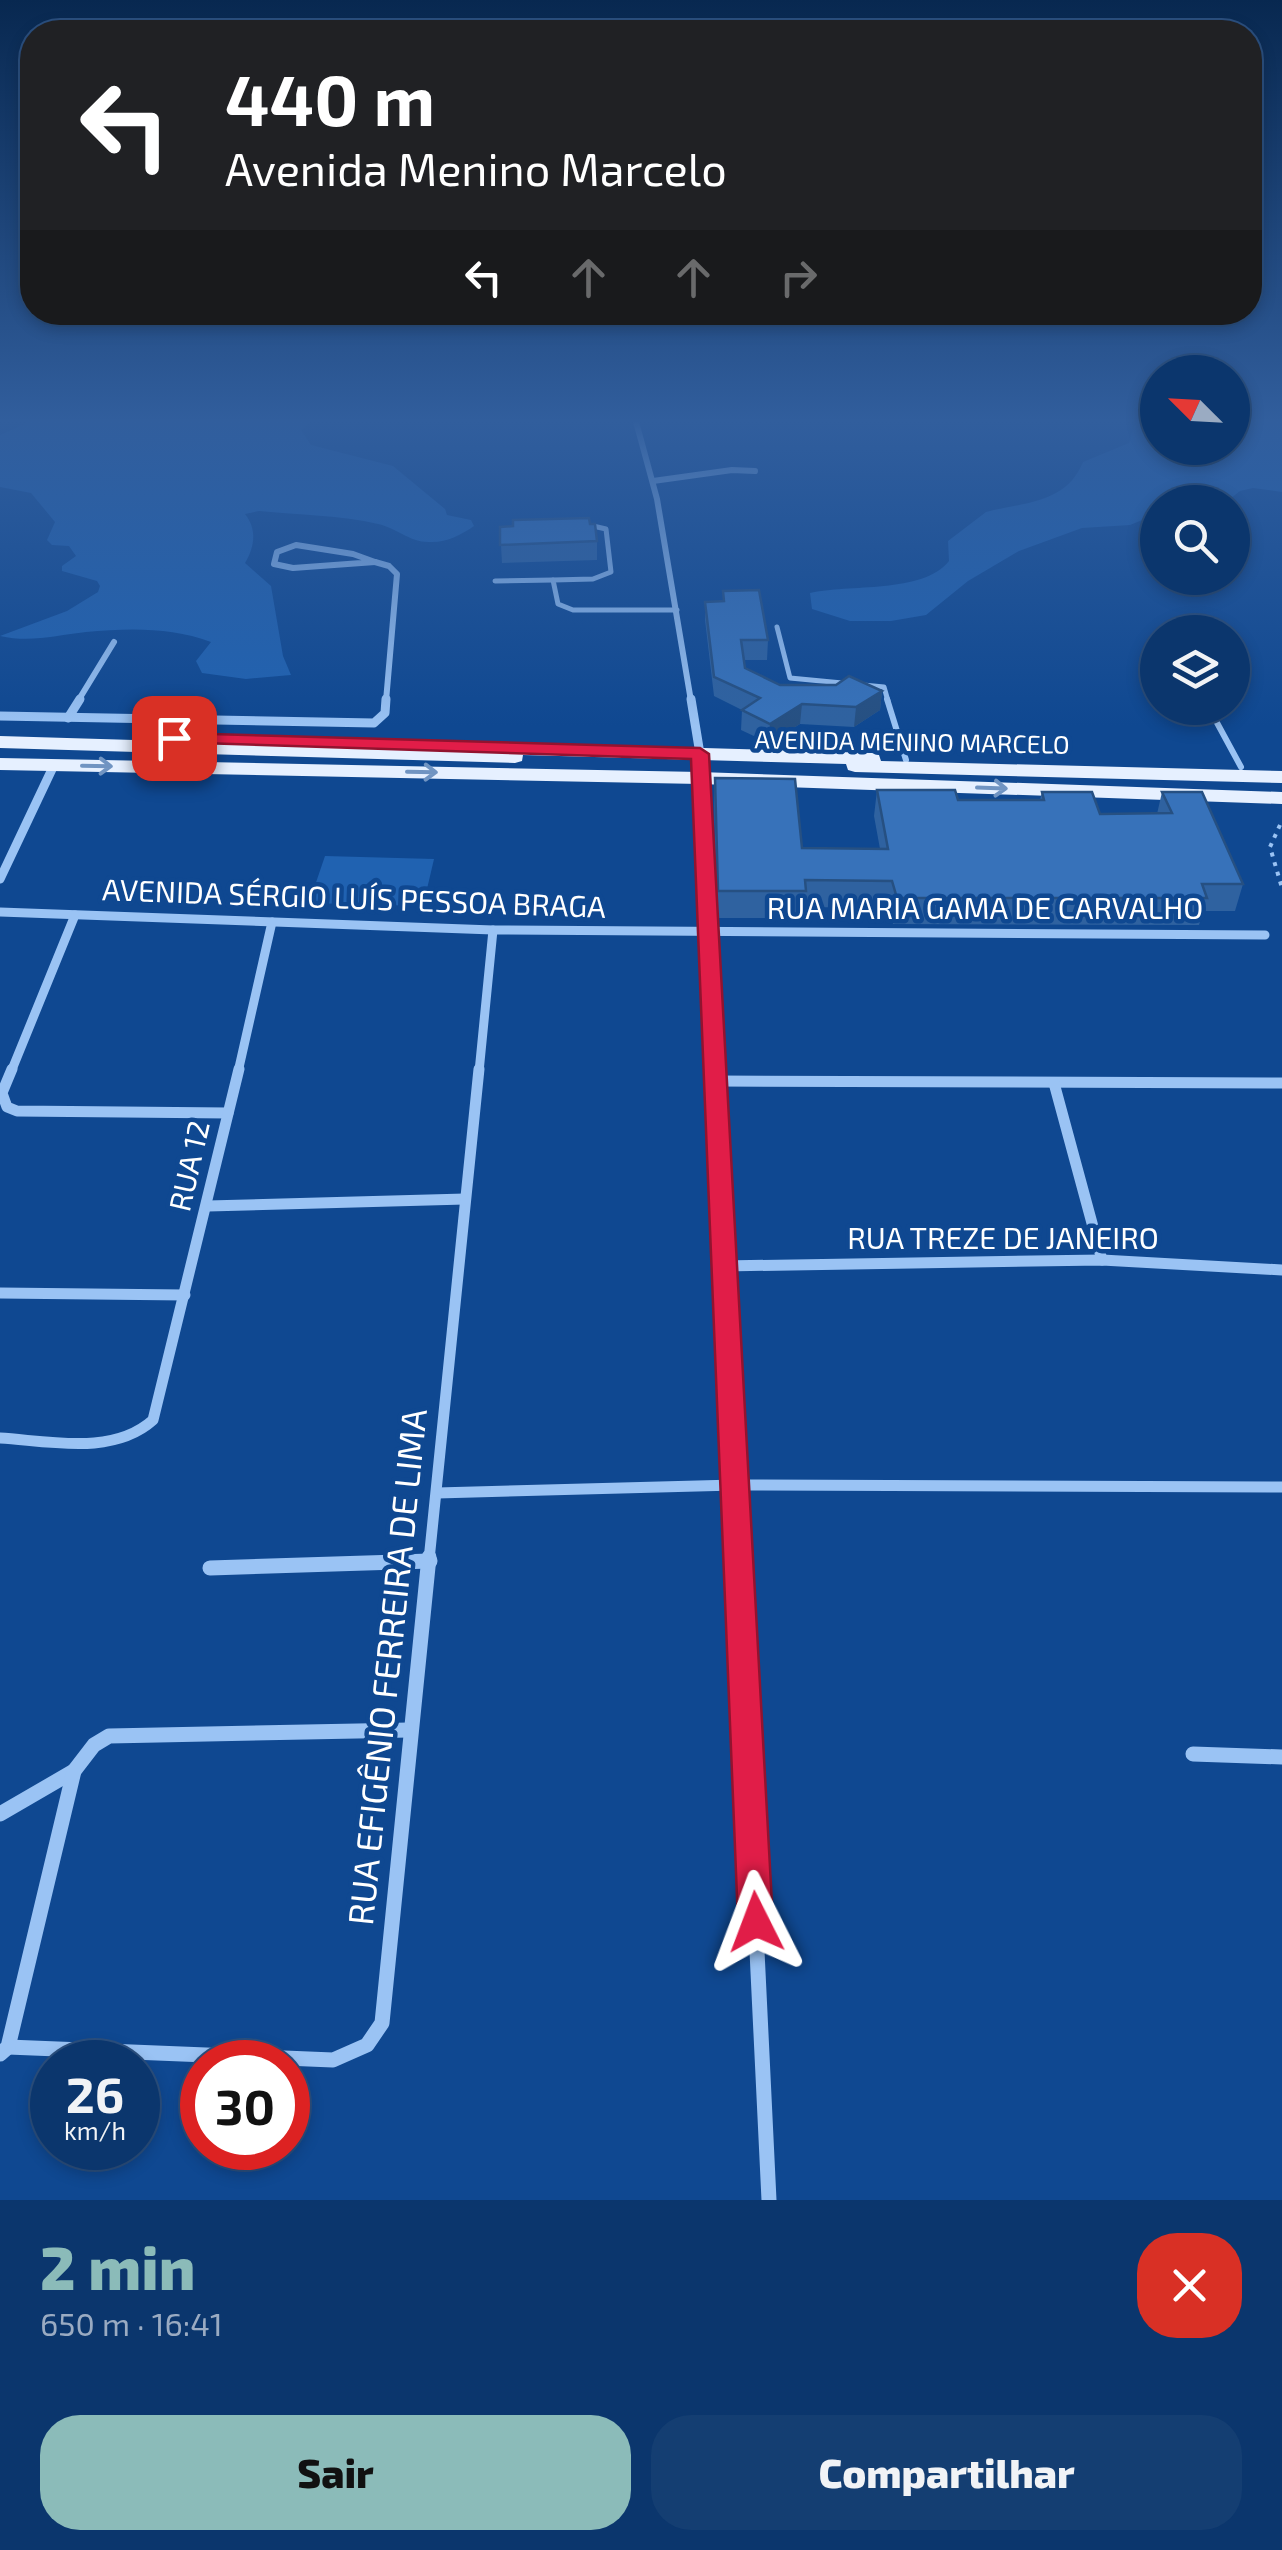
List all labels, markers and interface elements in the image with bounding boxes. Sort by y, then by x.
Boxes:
text: 440 m [225,56,435,140]
icon: left [60,60,190,190]
text: Avenida Menino Marcelo [225,141,727,195]
icon: left [456,250,511,305]
icon: ahead [561,250,616,305]
icon: ahead [666,250,721,305]
icon: right [771,250,826,305]
north arrow [1140,355,1250,465]
map controls [1140,355,1250,725]
button: search [1140,485,1250,595]
button: layers [1140,615,1250,725]
pin [132,696,217,781]
icon: arrive [147,711,202,766]
street label: AVENIDA MENINO MARCELO [754,723,1070,759]
one-way arrow [80,756,113,776]
one-way arrow [406,763,438,782]
one-way arrow [976,779,1008,798]
street label: AVENIDA SÉRGIO LUÍS PESSOA BRAGA [102,870,607,924]
street label: RUA MARIA GAMA DE CARVALHO [767,889,1203,925]
street label: RUA 12 [160,1117,216,1214]
street label: RUA TREZE DE JANEIRO [847,1219,1159,1255]
street label: RUA EFIGÊNIO FERREIRA DE LIMA [338,1406,434,1927]
position arrow [704,1870,808,1974]
speed limit sign: 30 [180,2040,310,2170]
text: 26 [66,2063,124,2123]
text: km/h [64,2115,126,2145]
text: 2 min [40,2230,195,2302]
button: close [1137,2233,1242,2338]
text: 650 m · 16:41 [40,2304,223,2342]
button: Sair [40,2415,631,2530]
button: Compartilhar [651,2415,1242,2530]

